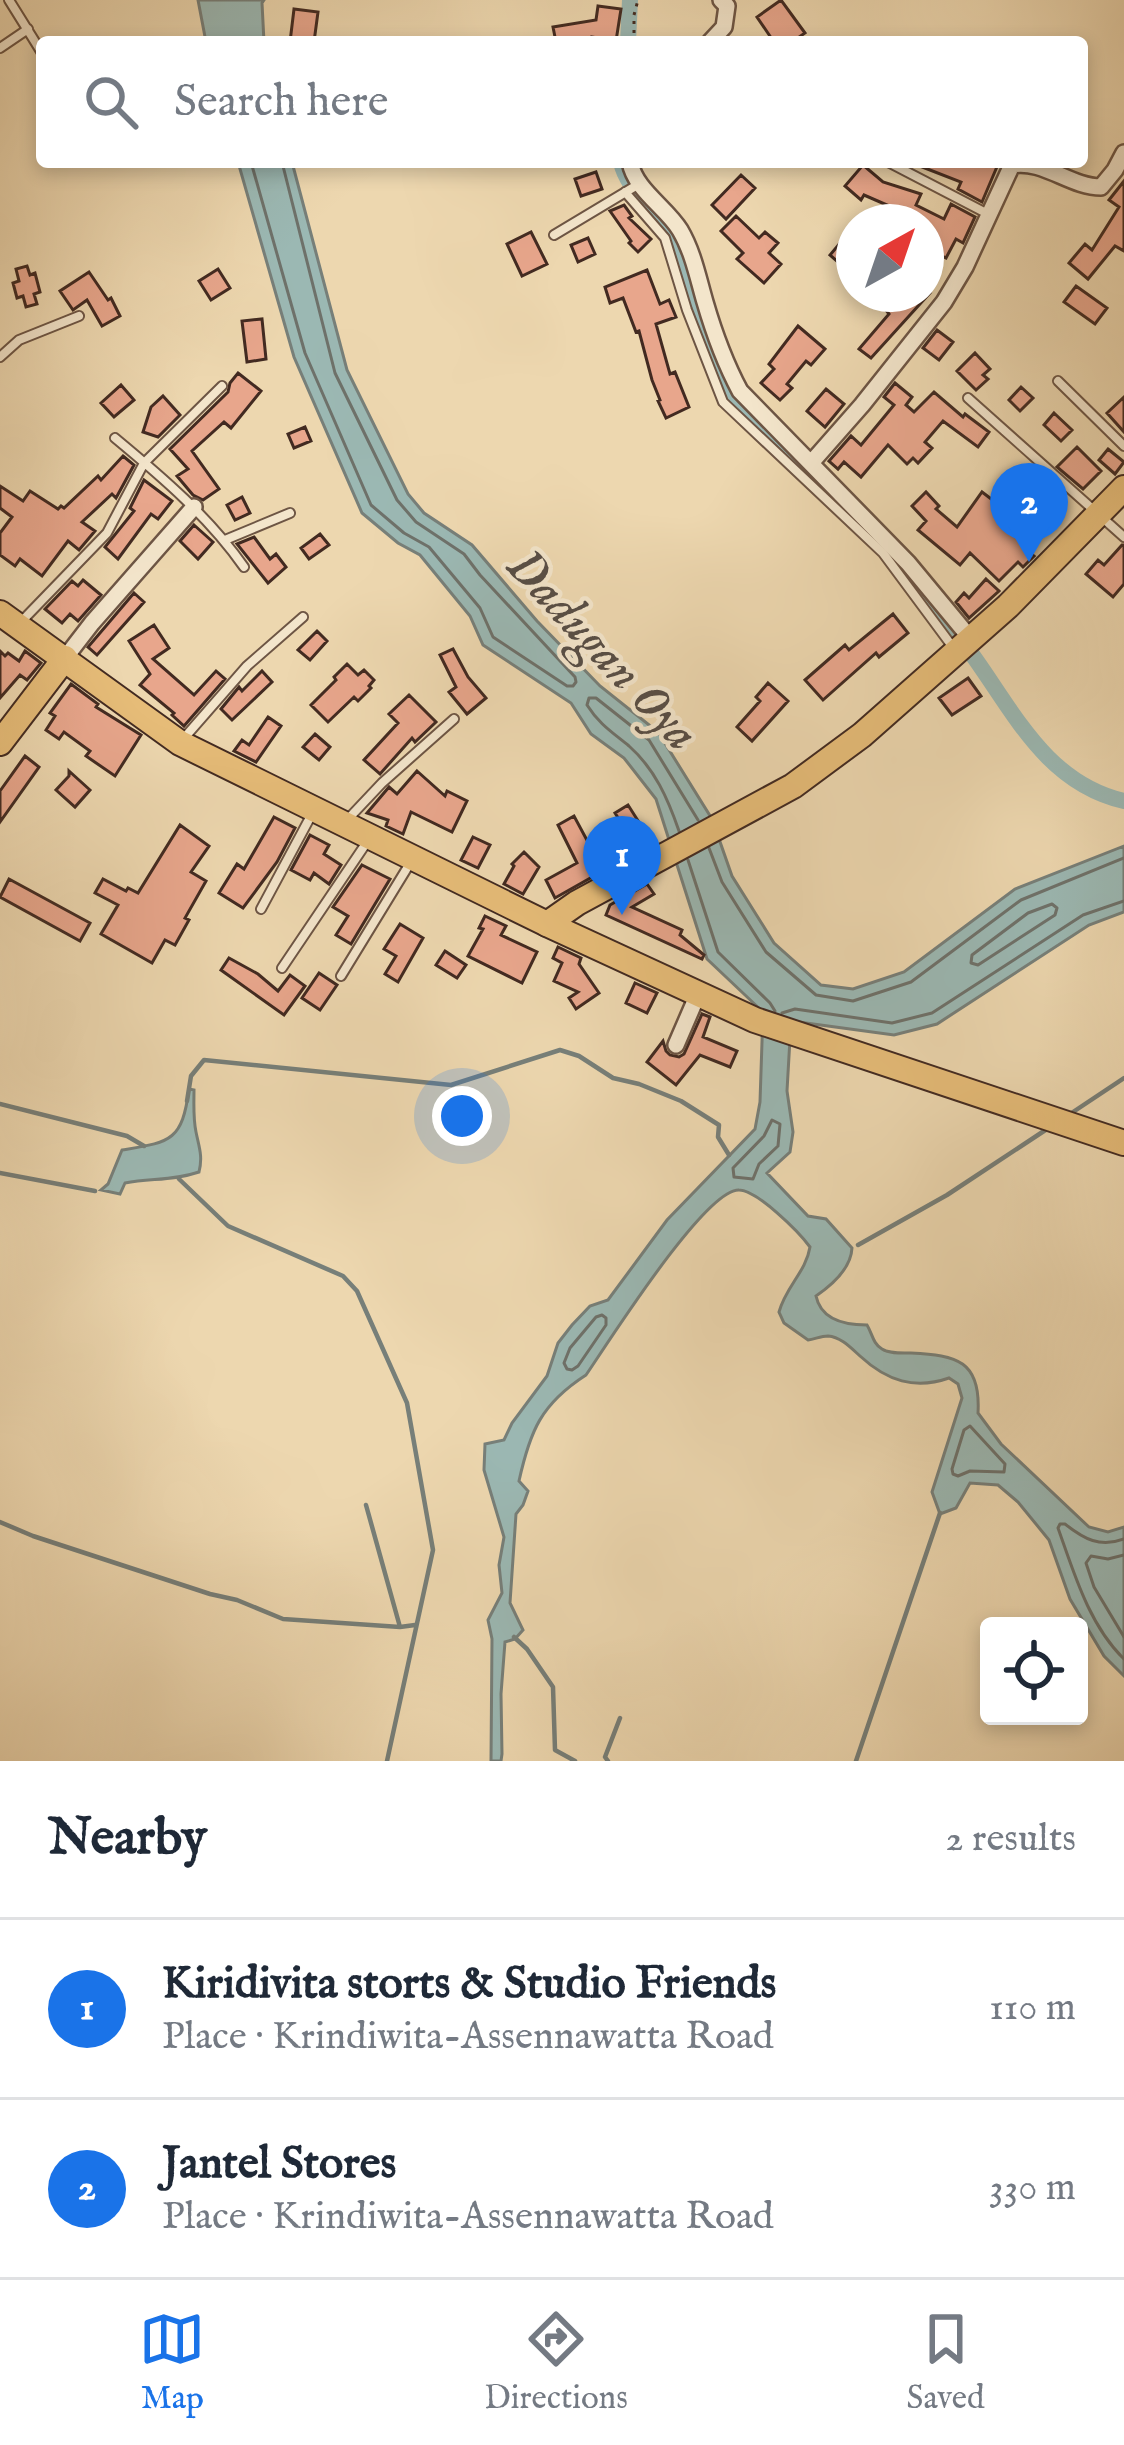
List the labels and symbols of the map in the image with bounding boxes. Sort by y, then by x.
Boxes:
north arrow [836,204,944,312]
pin: 2 [990,463,1068,562]
water label: Dadugan Oya [490,536,712,766]
pin: 1 [583,816,661,915]
your location [432,1086,492,1146]

